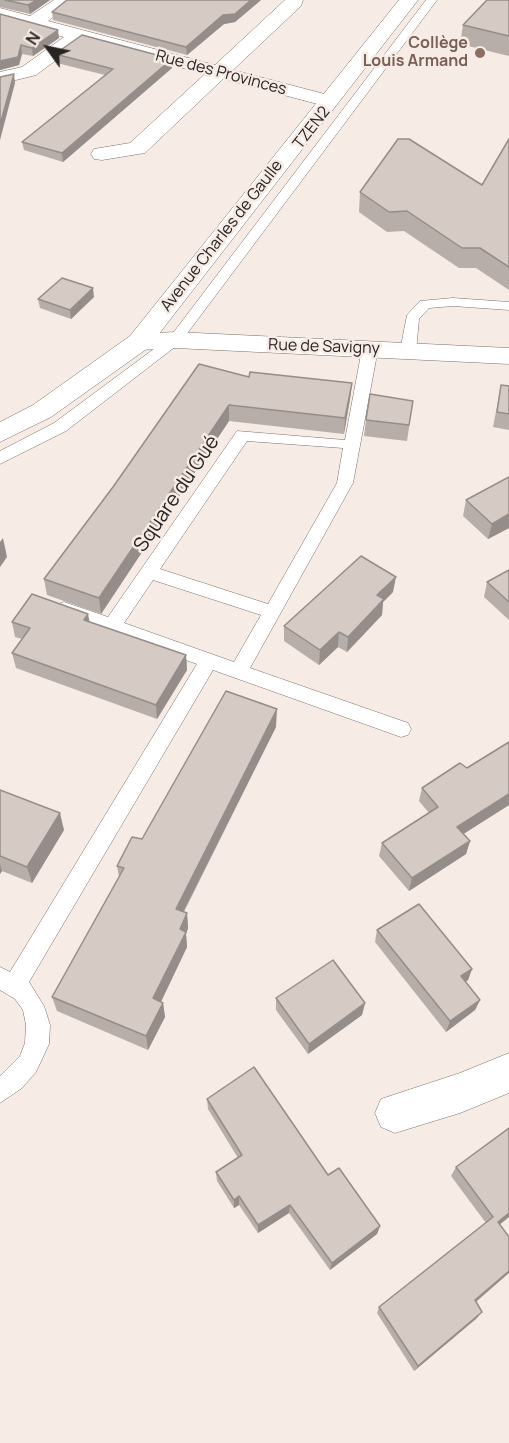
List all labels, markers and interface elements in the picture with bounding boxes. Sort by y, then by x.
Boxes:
north arrow [18,18,78,78]
text: N [21,27,45,49]
place label: Collège Louis Armand [363,34,468,72]
street label: Rue des Provinces [153,46,289,100]
marker: Collège Louis Armand [473,46,487,60]
street label: TZEN2 [289,103,335,153]
street label: Avenue Charles de Gaulle [157,156,287,316]
street label: Rue de Savigny [268,335,380,359]
street label: Square du Gué [129,431,225,557]

